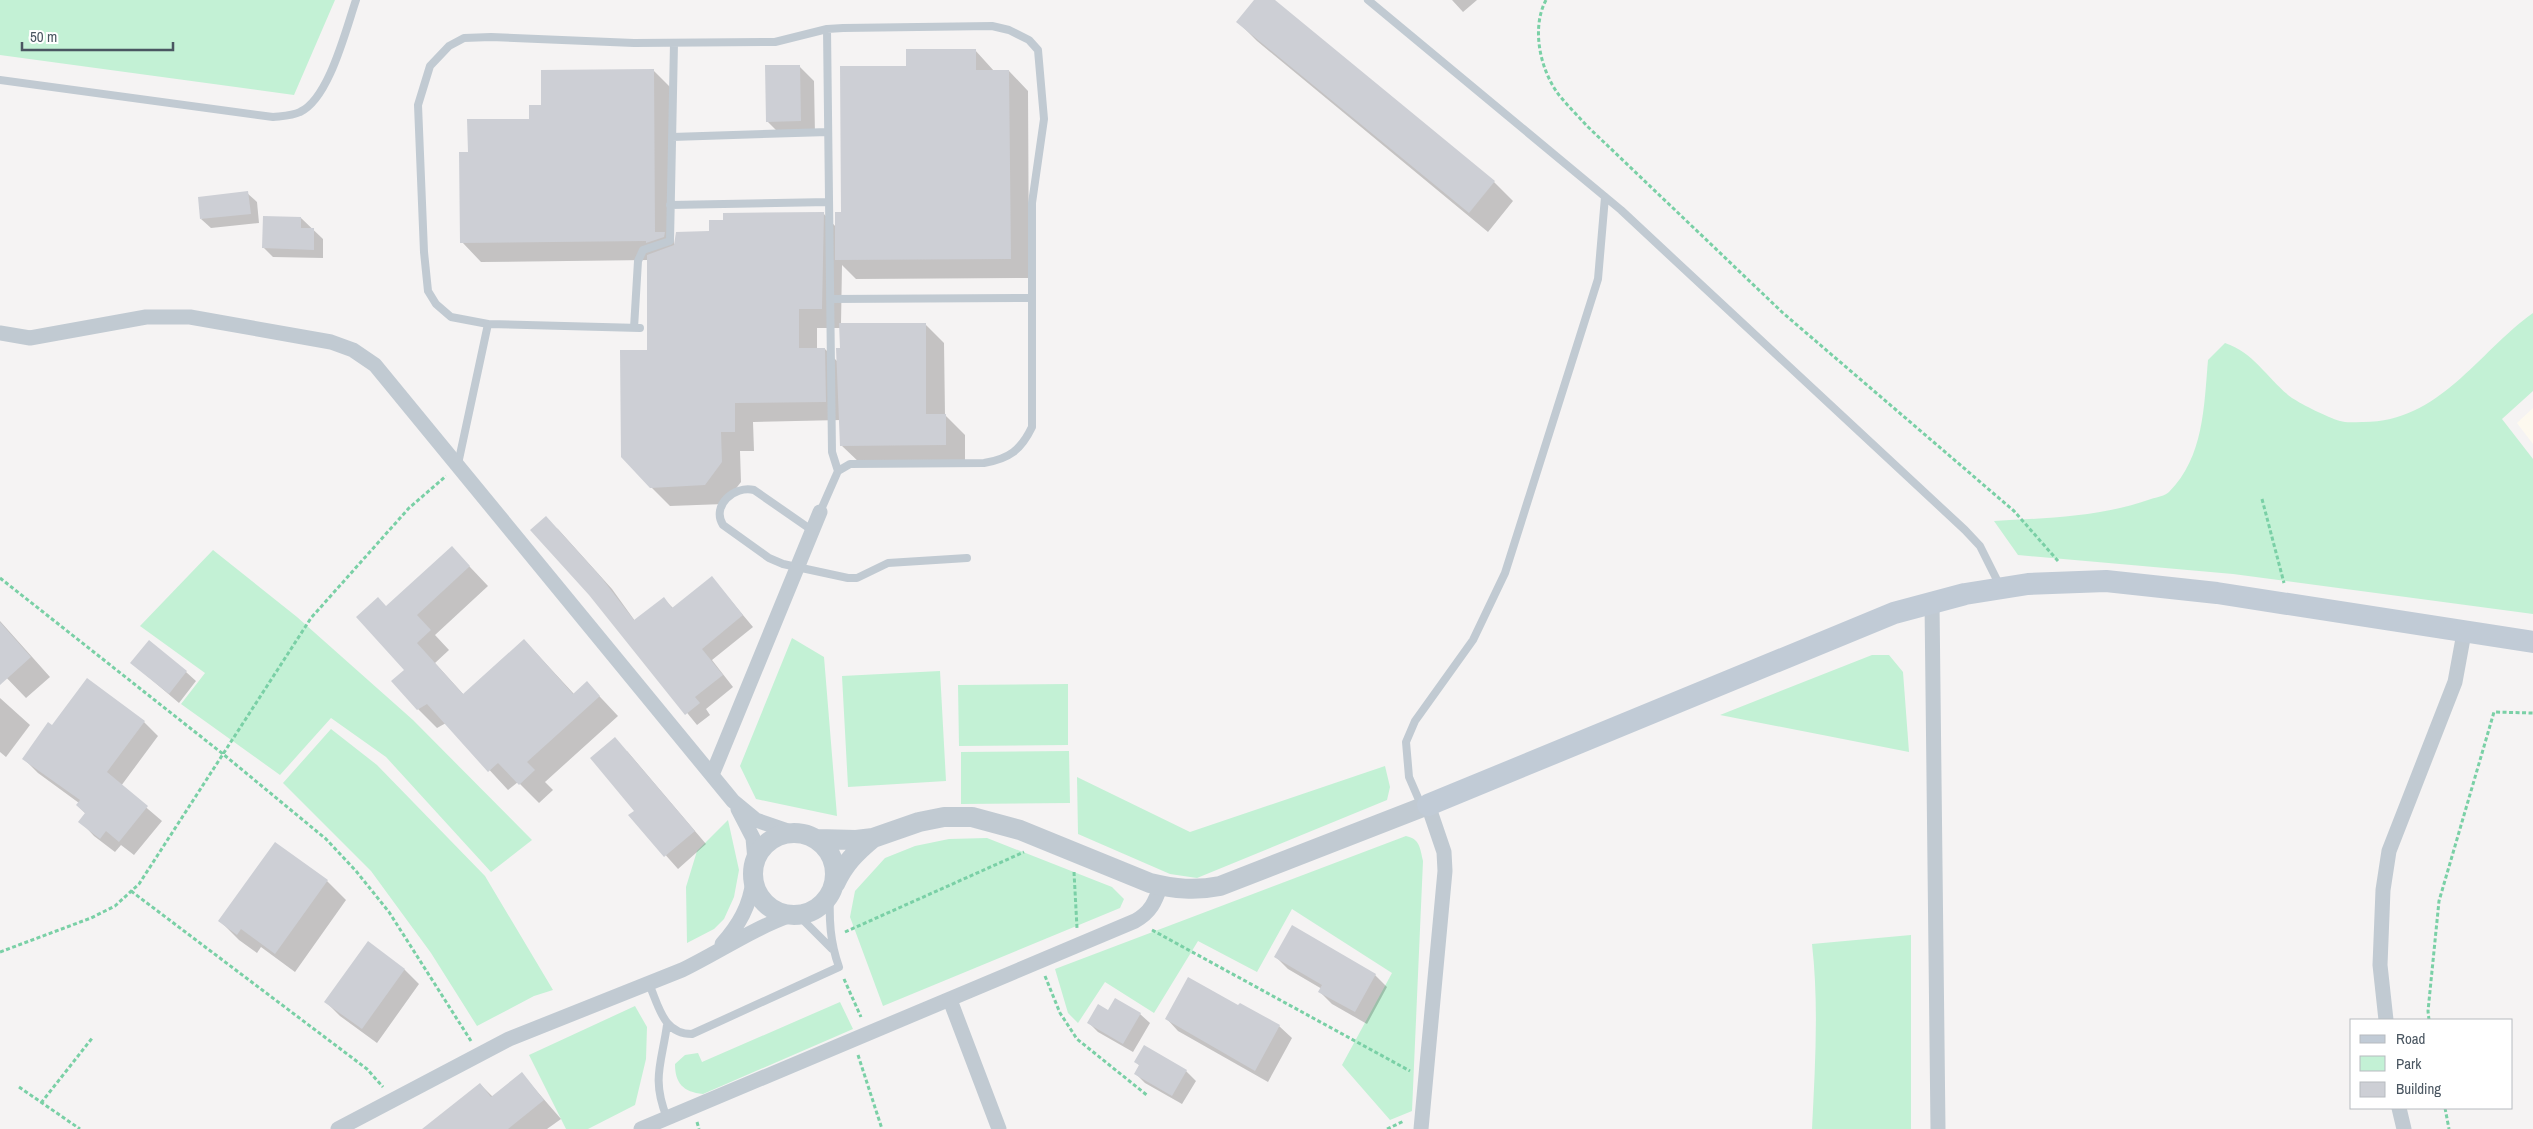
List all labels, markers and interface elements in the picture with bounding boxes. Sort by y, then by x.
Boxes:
scale bar [22,20,174,52]
text: 50 m [30,26,57,47]
legend [2350,1019,2513,1109]
text: Road [2396,1028,2425,1049]
text: Park [2396,1053,2422,1074]
text: Building [2396,1078,2441,1099]

